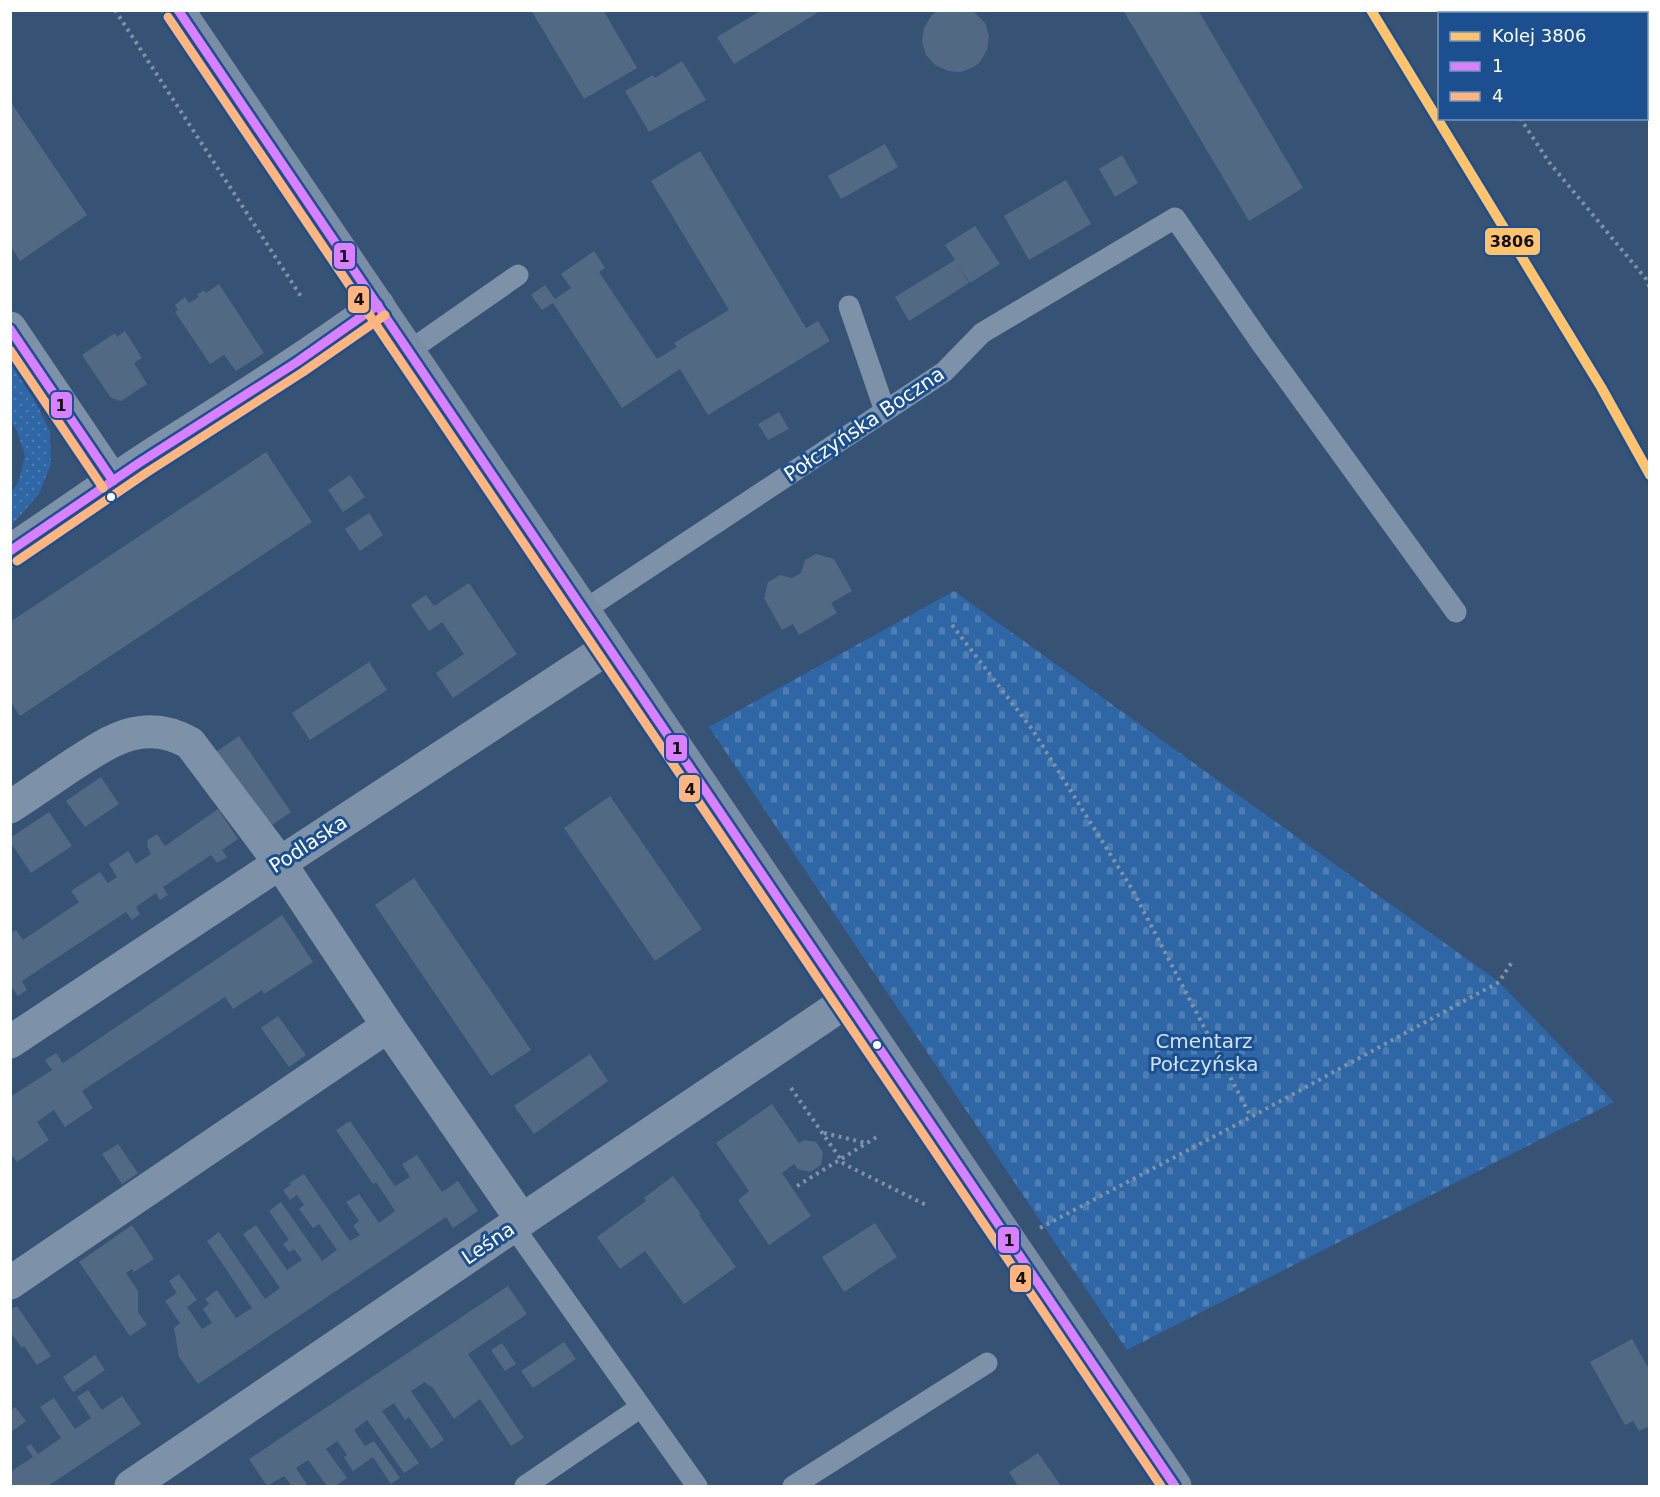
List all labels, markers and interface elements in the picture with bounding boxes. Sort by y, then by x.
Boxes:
legend [1438,12,1648,120]
text: Kolej 3806 [1492,25,1587,46]
text: 1 [1492,55,1503,76]
text: 4 [1492,85,1503,106]
line badge: 3806 [1484,227,1541,256]
text: 3806 [1490,232,1534,251]
line badge: 1 [333,242,356,270]
text: 1 [338,247,350,266]
line badge: 4 [347,285,370,314]
text: 4 [353,290,365,309]
street label: Połczyńska Boczna [779,362,949,486]
line badge: 1 [50,391,73,419]
text: 1 [55,396,67,415]
unlabelled marker [105,491,117,503]
line badge: 1 [665,734,688,762]
text: 1 [671,739,683,758]
line badge: 4 [678,774,701,803]
text: 4 [684,780,696,799]
street label: Podlaska [265,810,351,878]
park label: Cmentarz Połczyńska [1149,1029,1259,1076]
unlabelled marker [871,1039,883,1051]
street label: Leśna [457,1217,519,1269]
line badge: 1 [997,1226,1020,1254]
text: 1 [1003,1231,1015,1250]
line badge: 4 [1009,1264,1032,1293]
text: 4 [1015,1269,1027,1288]

